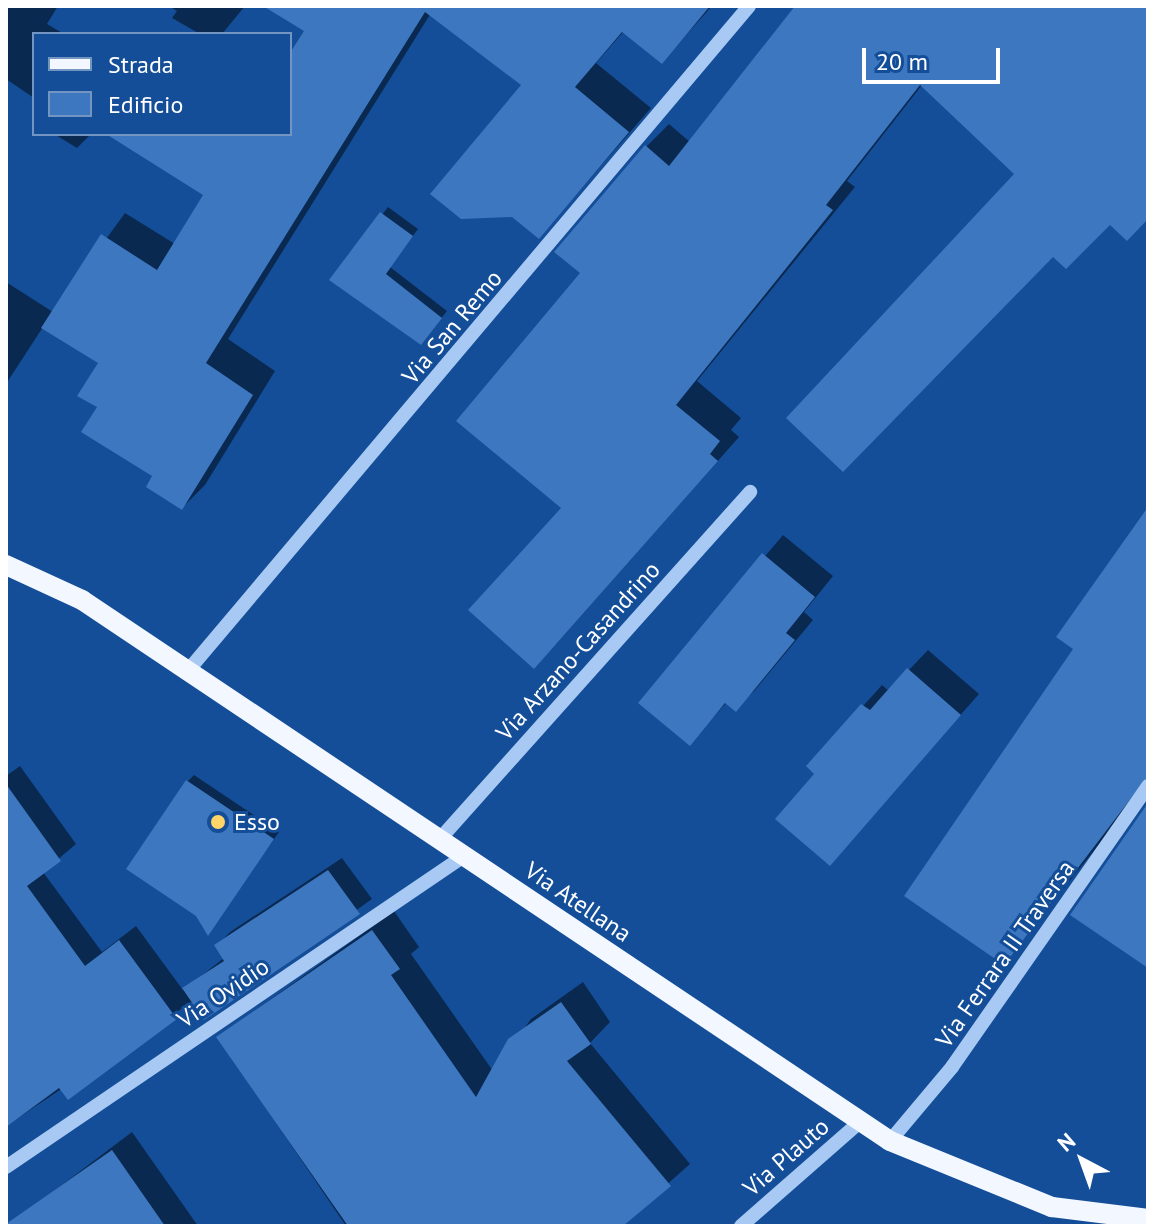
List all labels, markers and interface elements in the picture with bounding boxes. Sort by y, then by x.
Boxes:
legend [32,32,292,136]
scale bar [866,32,1004,82]
text: 20 m [876,46,928,77]
text: Strada [108,49,174,80]
text: Edificio [108,89,183,120]
street label: Via San Remo [396,264,508,390]
street label: Via Arzano-Casandrino [490,555,666,747]
place label: Esso [234,808,280,836]
marker: Esso [209,813,227,831]
street label: Via Ferrara II Traversa [929,855,1081,1053]
street label: Via Atellana [519,856,637,948]
street label: Via Ovidio [172,952,274,1034]
street label: Via Plauto [737,1112,835,1202]
north arrow [1042,1120,1122,1200]
text: N [1052,1127,1081,1157]

